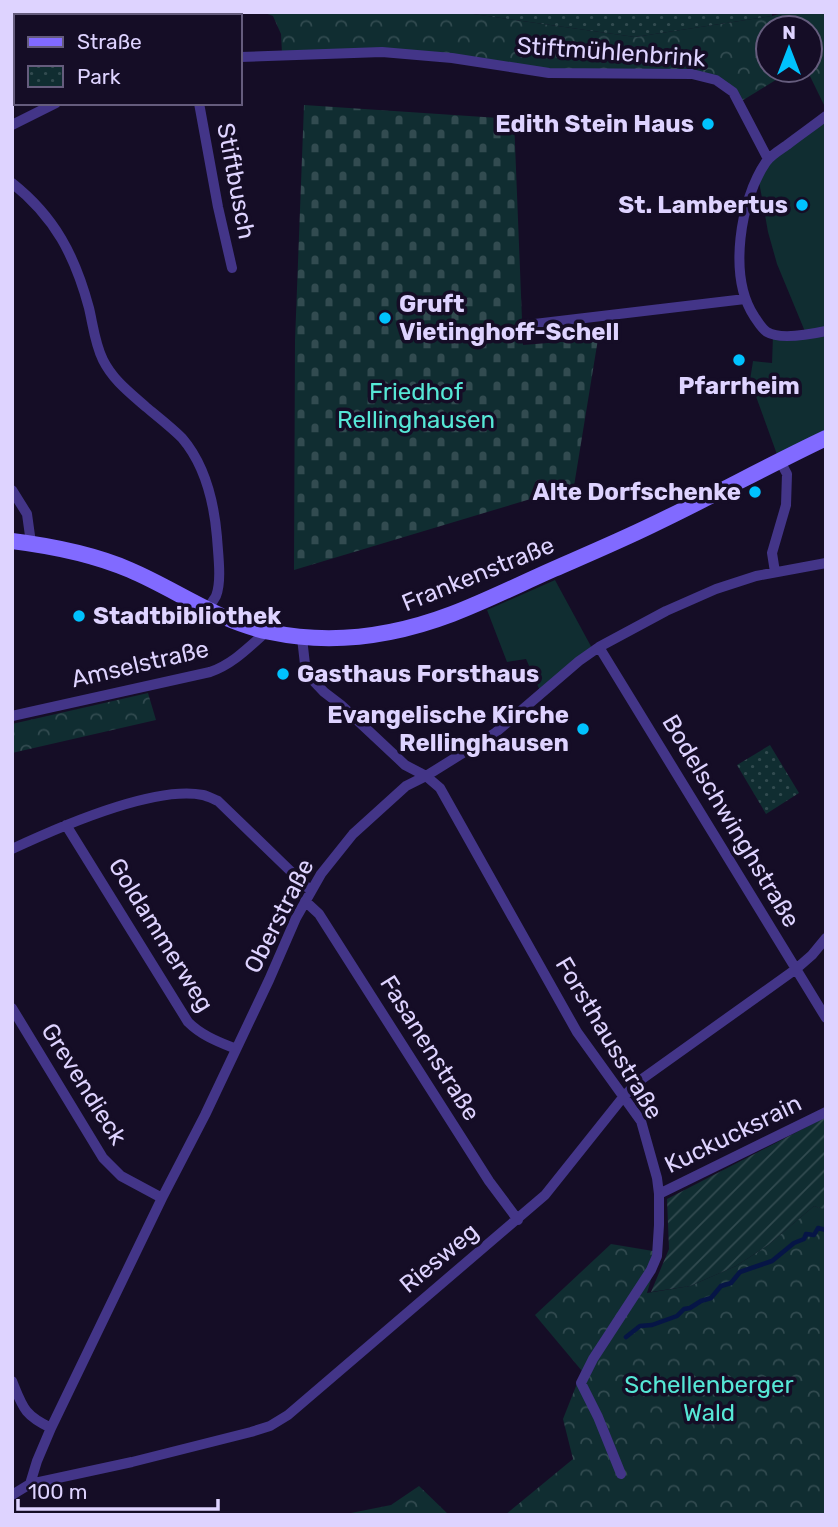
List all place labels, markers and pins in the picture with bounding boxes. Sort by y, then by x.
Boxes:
place label: Edith Stein Haus [495,110,694,138]
marker: Edith Stein Haus [700,116,716,132]
place label: St. Lambertus [618,191,788,219]
marker: St. Lambertus [794,197,810,213]
place label: Gruft Vietinghoff-Schell [399,290,619,346]
marker: Gruft Vietinghoff-Schell [377,310,393,326]
marker: Pfarrheim [731,352,747,368]
place label: Pfarrheim [678,372,800,400]
place label: Alte Dorfschenke [533,478,741,506]
marker: Alte Dorfschenke [747,484,763,500]
place label: Stadtbibliothek [93,602,281,630]
marker: Stadtbibliothek [71,608,87,624]
place label: Gasthaus Forsthaus [297,660,539,688]
marker: Gasthaus Forsthaus [275,666,291,682]
place label: Evangelische Kirche Rellinghausen [327,701,569,757]
marker: Evangelische Kirche Rellinghausen [575,721,591,737]

